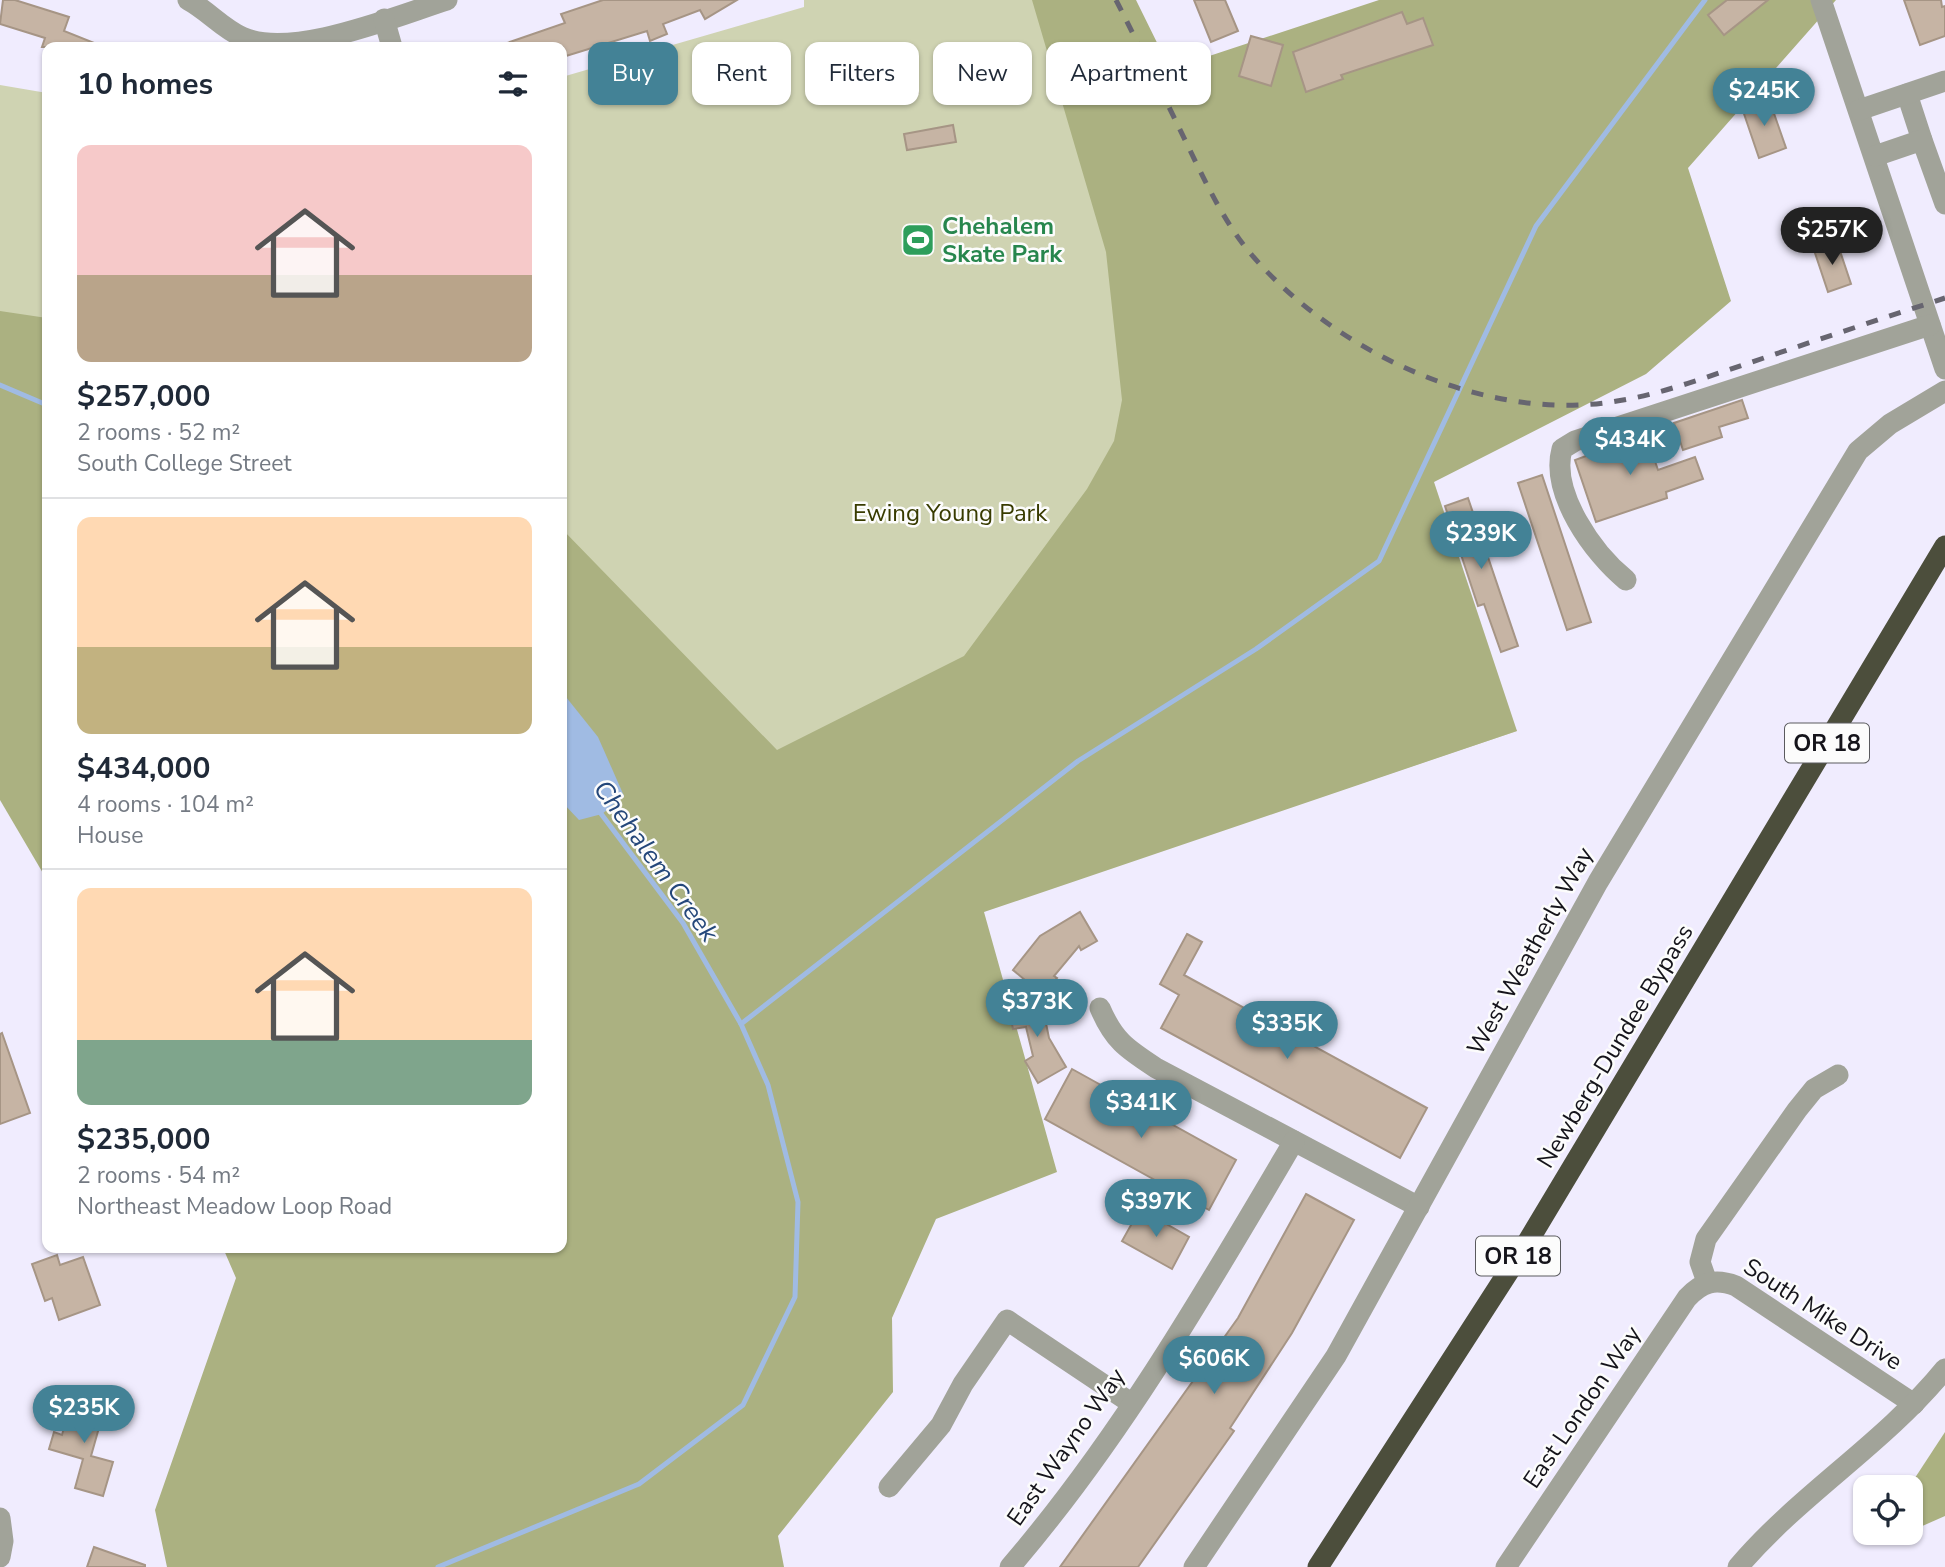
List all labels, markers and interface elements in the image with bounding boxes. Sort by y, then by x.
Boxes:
chip: Buy [588,42,678,105]
chip: Rent [692,42,791,105]
chip: Filters [805,42,919,105]
chip: New [933,42,1032,105]
chip: Apartment [1046,42,1211,105]
text: 10 homes [77,64,213,105]
icon: filters [494,65,532,103]
pin: $245K [1715,68,1813,128]
text: $245K [1729,75,1799,106]
icon: home [242,190,368,316]
pin: $257K [1783,208,1881,267]
place label: Chehalem Skate Park [942,210,1063,270]
text: $257K [1797,214,1867,245]
sports icon: Chehalem Skate Park [899,221,937,259]
text: $257,000 [77,376,210,417]
text: 2 rooms · 52 m² [77,417,240,448]
pin: $434K [1581,418,1679,477]
text: $434K [1595,424,1665,455]
text: South College Street [77,448,291,479]
park label: Ewing Young Park [853,497,1048,529]
pin: $239K [1432,512,1530,571]
text: $239K [1446,518,1516,549]
icon: home [242,562,368,688]
road number: OR 18 [1785,723,1869,762]
text: $434,000 [77,748,210,789]
water label: Chehalem Creek [585,773,727,950]
text: 4 rooms · 104 m² [77,789,254,820]
text: House [77,820,144,851]
street label: West Weatherly Way [1460,841,1601,1061]
street label: Newberg-Dundee Bypass [1529,918,1701,1174]
icon: home [242,933,368,1059]
pin: $373K [988,979,1086,1039]
text: $373K [1002,986,1072,1017]
pin: $335K [1238,1002,1336,1061]
text: $335K [1252,1008,1322,1039]
pin: $341K [1092,1080,1190,1140]
text: $341K [1106,1087,1176,1118]
text: $235,000 [77,1119,210,1160]
text: 2 rooms · 54 m² [77,1160,240,1191]
pin: $397K [1107,1180,1205,1239]
text: $397K [1121,1186,1191,1217]
text: Northeast Meadow Loop Road [77,1191,392,1222]
road number: OR 18 [1476,1236,1560,1275]
street label: South Mike Drive [1737,1251,1909,1377]
street label: East London Way [1516,1319,1649,1495]
pin: $606K [1165,1336,1263,1396]
text: $606K [1179,1343,1249,1374]
street label: East Wayno Way [1000,1361,1133,1532]
pin: $235K [35,1386,133,1445]
text: $235K [49,1392,119,1423]
map controls [1853,1475,1923,1545]
button: locate [1853,1475,1923,1545]

